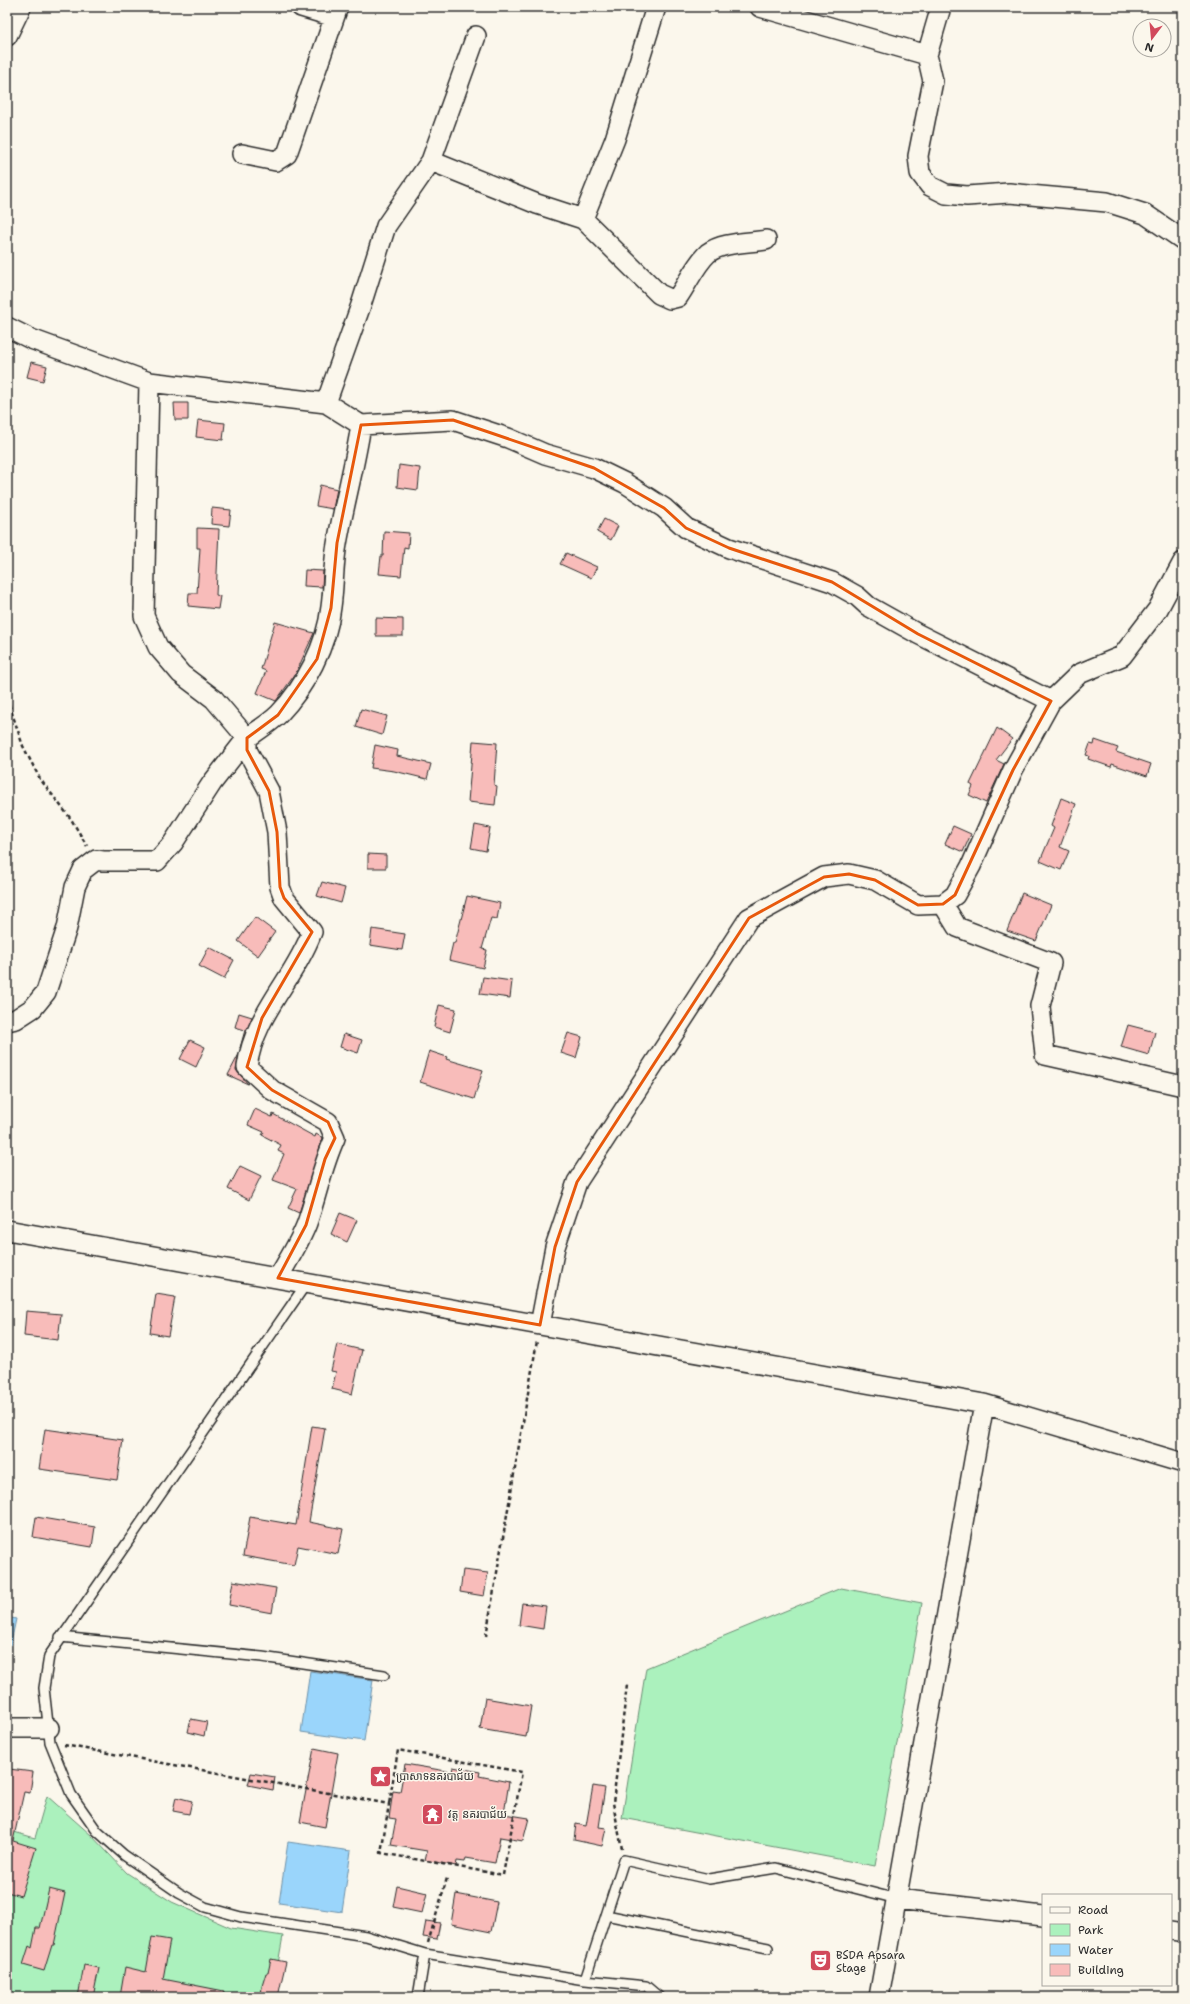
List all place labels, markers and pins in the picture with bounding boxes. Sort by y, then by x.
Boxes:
place icon: ប្រាសាទនគរបាជ័យ [367,1763,393,1789]
place label: ប្រាសាទនគរបាជ័យ [396,1768,474,1784]
temple icon: វត្ត នគរបាជ័យ [419,1801,445,1827]
place label: វត្ត នគរបាជ័យ [448,1806,507,1822]
theatre icon: BSDA Apsara Stage [807,1948,833,1974]
place label: BSDA Apsara Stage [836,1948,905,1976]

